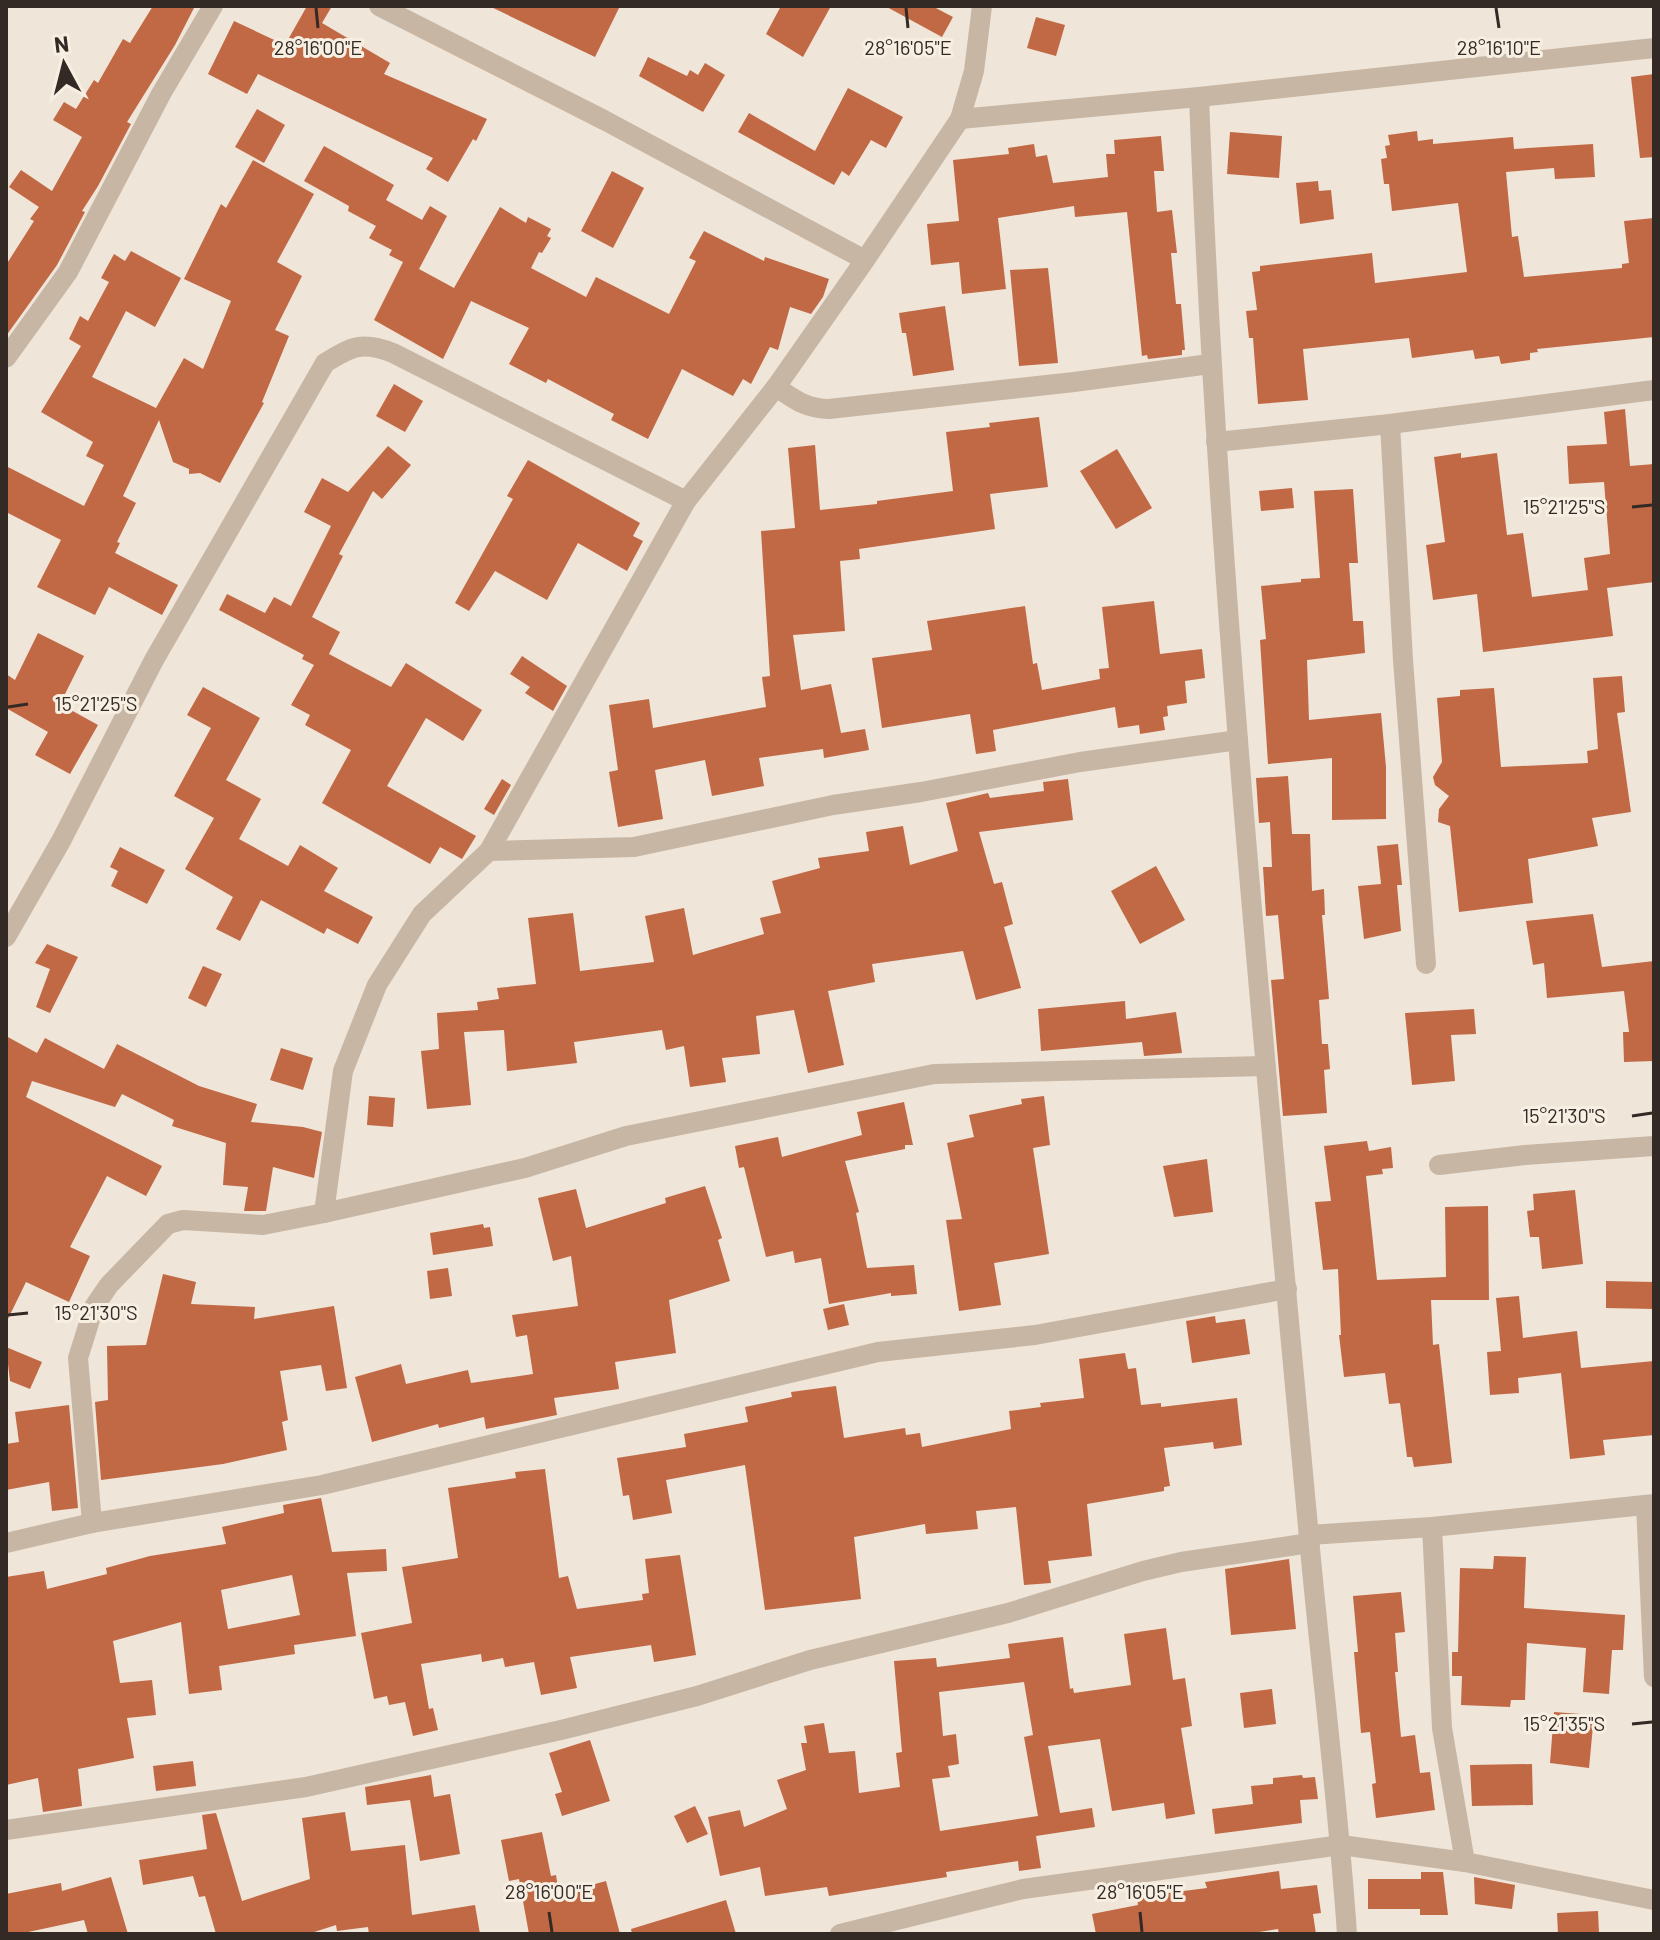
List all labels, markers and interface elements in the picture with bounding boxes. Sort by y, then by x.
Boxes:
north arrow [24,24,104,104]
text: N [53,29,70,57]
text: 28°16'00"E [274,35,362,59]
text: 28°16'05"E [864,35,952,59]
text: 28°16'10"E [1457,35,1541,59]
text: 15°21'25"S [1523,494,1605,518]
text: 15°21'25"S [55,691,137,715]
text: 15°21'30"S [1522,1103,1606,1127]
text: 15°21'30"S [54,1300,138,1324]
text: 15°21'35"S [1523,1711,1605,1735]
text: 28°16'00"E [505,1879,593,1903]
text: 28°16'05"E [1096,1879,1184,1903]

